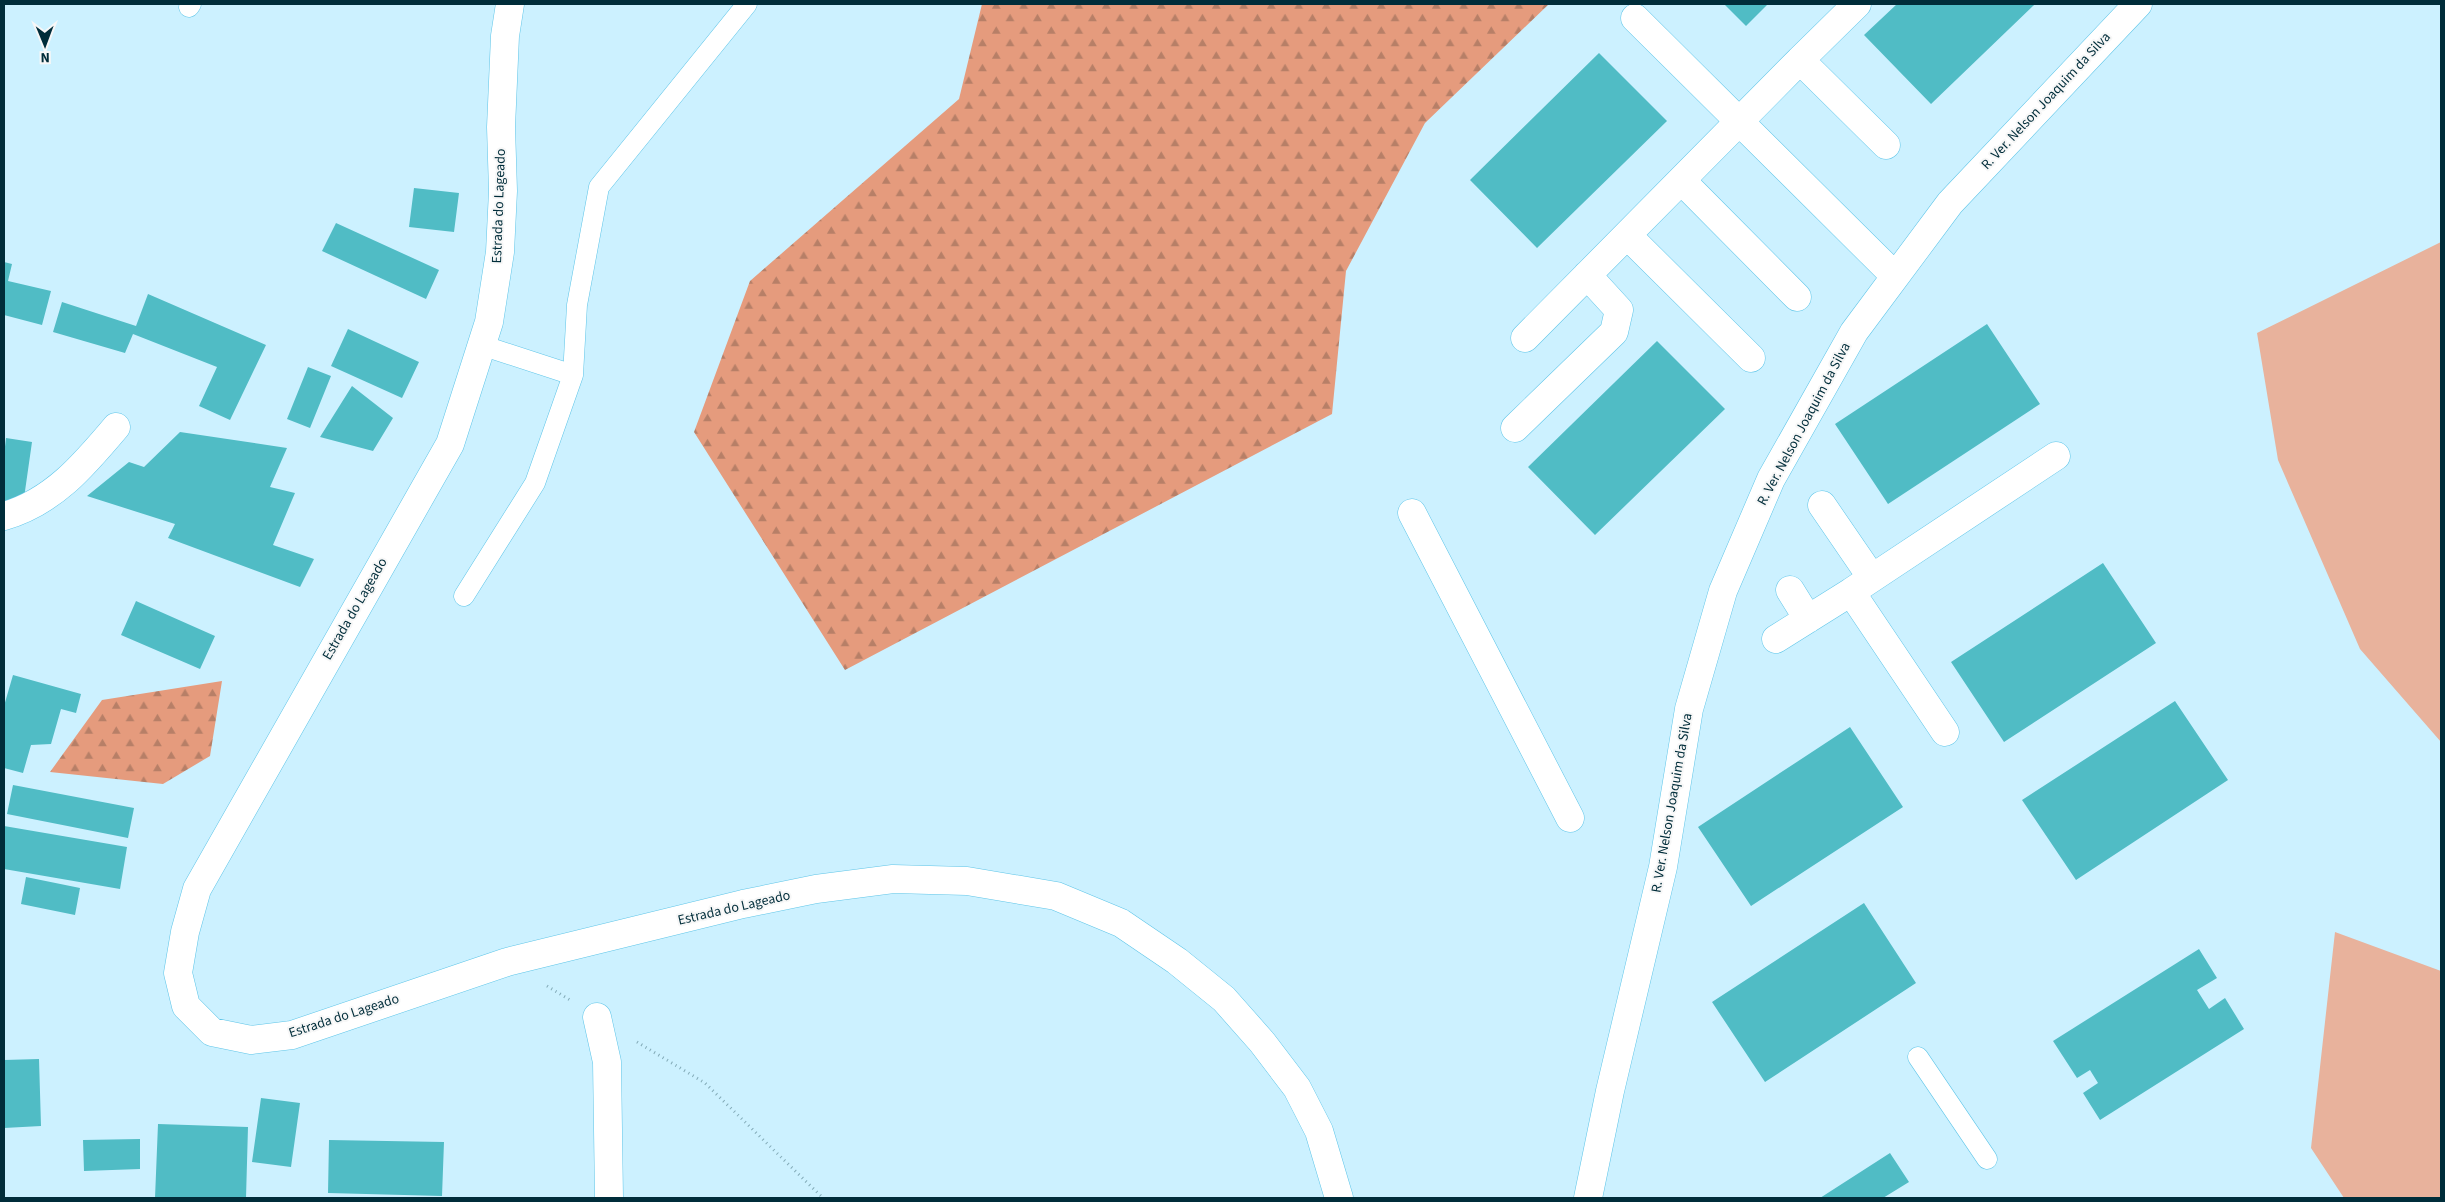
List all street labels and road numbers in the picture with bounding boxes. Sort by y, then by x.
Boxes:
street label: R. Ver. Nelson Joaquim da Silva [1977,28,2115,174]
street label: Estrada do Lageado [487,148,511,264]
street label: R. Ver. Nelson Joaquim da Silva [1752,339,1856,509]
street label: Estrada do Lageado [318,554,392,664]
street label: R. Ver. Nelson Joaquim da Silva [1646,712,1698,894]
street label: Estrada do Lageado [676,885,792,931]
street label: Estrada do Lageado [286,989,402,1043]

